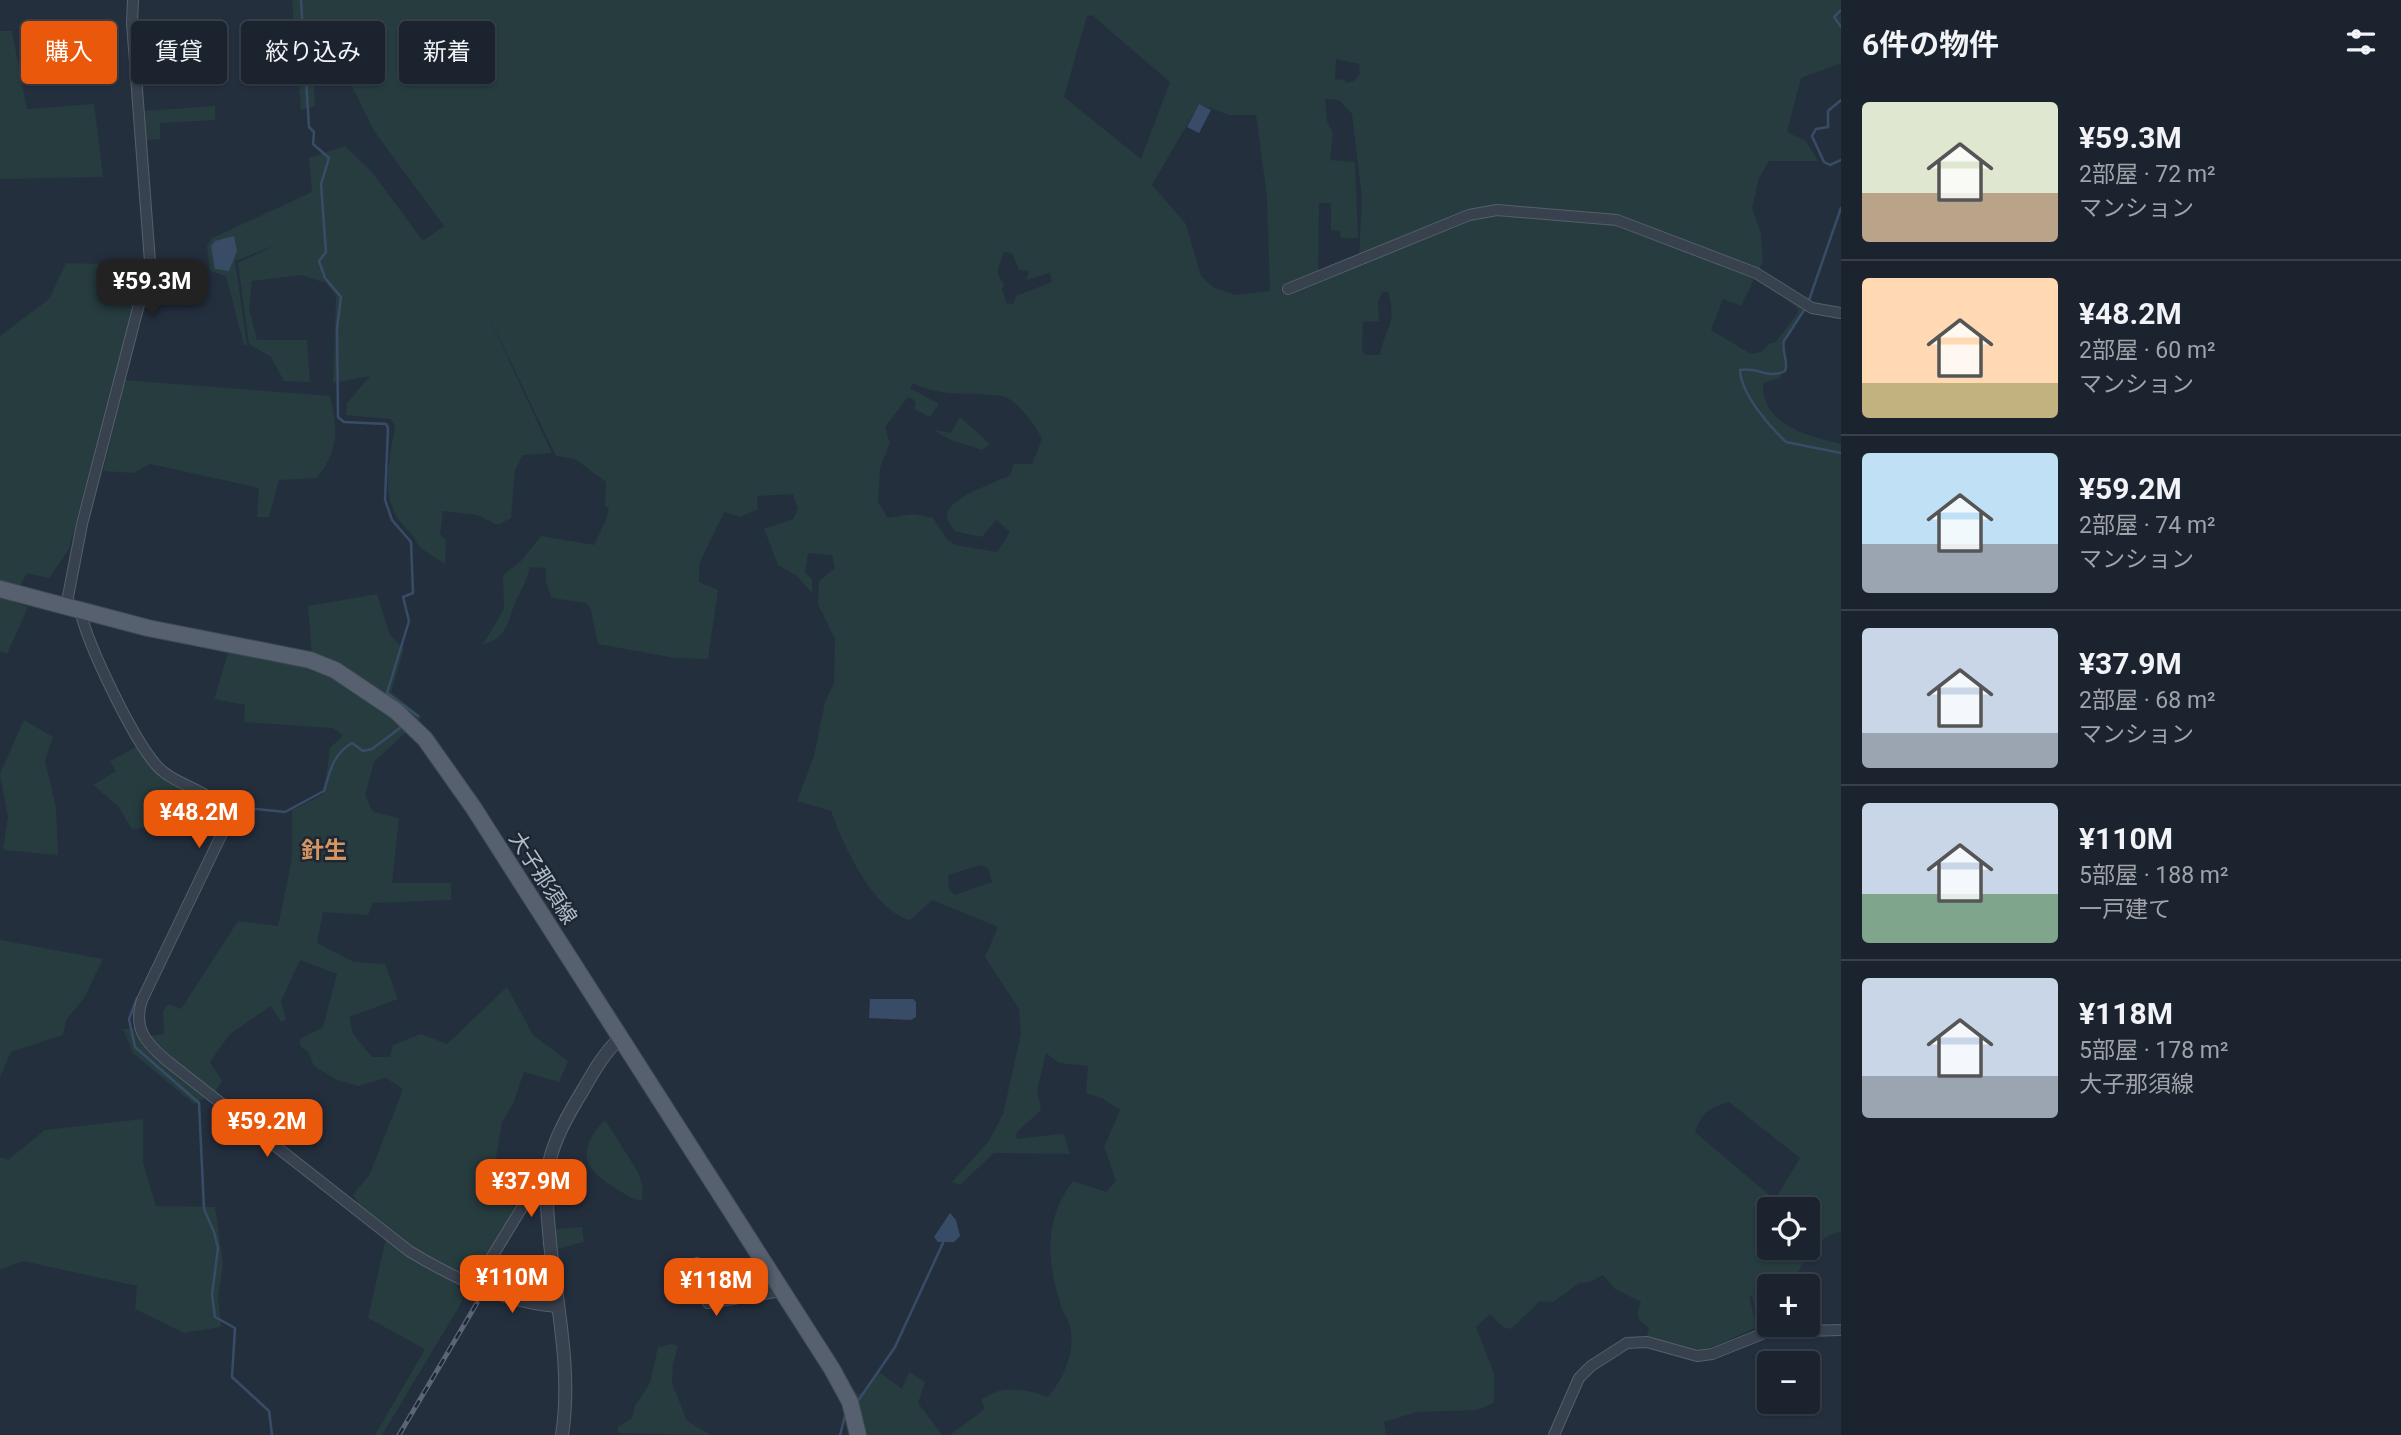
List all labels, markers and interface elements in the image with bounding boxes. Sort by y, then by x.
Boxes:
chip: 購入 [21,21,117,84]
chip: 賃貸 [131,21,227,84]
chip: 絞り込み [241,21,385,84]
chip: 新着 [399,21,495,84]
icon: filters [2342,23,2380,61]
text: 6件の物件 [1862,27,1999,62]
text: ¥59.3M [2079,120,2182,155]
icon: home [1918,130,2002,214]
text: 2部屋 · 72 m² [2079,161,2216,188]
text: マンション [2079,195,2194,222]
pin: ¥59.3M [95,260,209,319]
text: ¥59.3M [113,268,191,295]
text: ¥48.2M [2079,296,2182,331]
icon: home [1918,306,2002,390]
text: 2部屋 · 60 m² [2079,337,2216,364]
text: マンション [2079,371,2194,398]
text: ¥59.2M [2079,471,2182,506]
icon: home [1918,481,2002,565]
text: 2部屋 · 74 m² [2079,512,2216,539]
text: マンション [2079,546,2194,573]
text: ¥37.9M [2079,646,2182,681]
icon: home [1918,656,2002,740]
text: 2部屋 · 68 m² [2079,687,2216,714]
text: マンション [2079,721,2194,748]
pin: ¥48.2M [142,790,256,850]
text: ¥48.2M [160,799,238,826]
text: ¥110M [2079,821,2173,856]
street label: 大子那須線 [504,827,582,929]
icon: home [1918,831,2002,915]
district label: 針生 [301,837,347,864]
text: 5部屋 · 188 m² [2079,862,2228,889]
text: 一戸建て [2079,896,2171,923]
text: ¥118M [2079,996,2173,1031]
icon: home [1918,1006,2002,1090]
text: 5部屋 · 178 m² [2079,1037,2228,1064]
text: 大子那須線 [2079,1071,2194,1098]
pin: ¥59.2M [210,1100,324,1159]
text: ¥59.2M [228,1108,306,1135]
pin: ¥37.9M [474,1160,588,1219]
text: ¥37.9M [492,1168,570,1195]
map controls [1757,1197,1820,1414]
button: locate [1757,1197,1820,1260]
pin: ¥110M [463,1256,561,1315]
pin: ¥118M [667,1258,765,1318]
text: ¥110M [476,1264,548,1291]
text: ¥118M [680,1267,752,1294]
button: + [1757,1274,1820,1337]
button: − [1757,1351,1820,1414]

